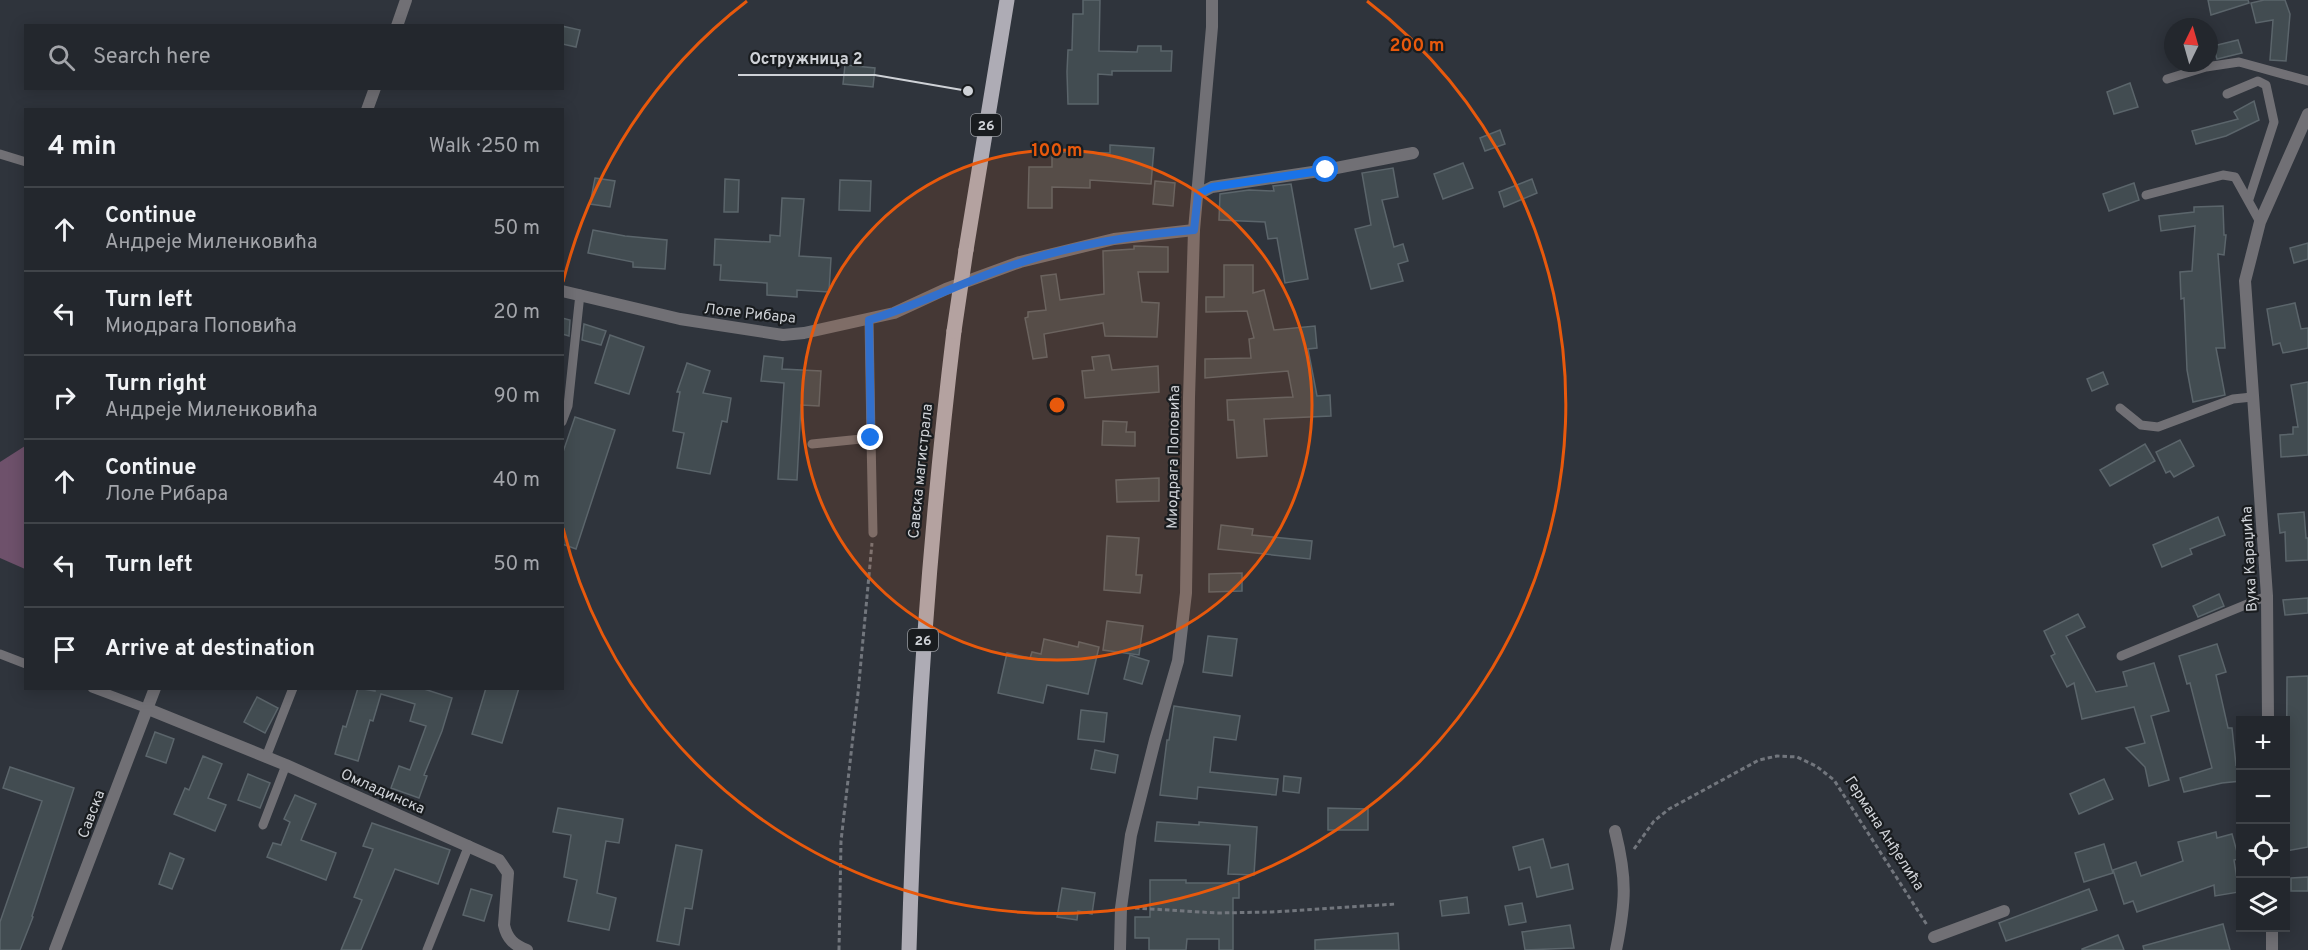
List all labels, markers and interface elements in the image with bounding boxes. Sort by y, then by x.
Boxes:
north arrow [2164,18,2218,72]
search box [24,24,564,90]
text: 200 m [1389,35,1445,58]
icon: search [45,41,78,74]
callout: Остружница 2 [738,41,875,75]
text: Search here [93,44,211,71]
text: Остружница 2 [749,50,863,70]
road number: 26 [971,114,1001,136]
text: 4 min [48,131,117,164]
text: Walk · 250 m [429,134,540,160]
text: 100 m [1031,140,1083,163]
route start [1312,156,1338,182]
text: Continue [105,203,196,230]
icon: ahead [48,213,81,246]
text: 50 m [493,216,540,242]
text: Андреје Миленковића [105,230,317,256]
text: Turn left [105,287,193,314]
icon: left [48,297,81,330]
text: 20 m [493,300,540,326]
street label: Лоле Рибара [703,300,797,329]
text: Миодрага Поповића [105,314,297,340]
text: Turn right [105,371,207,398]
icon: right [48,381,81,414]
text: 90 m [494,384,540,410]
street label: Миодрага Поповића [1164,385,1185,529]
centre of rings [1047,395,1067,415]
text: Андреје Миленковића [105,398,317,424]
street label: Савска магистрала [905,403,938,540]
route end [857,424,883,450]
text: Continue [105,455,196,482]
icon: ahead [48,465,81,498]
text: 40 m [493,468,540,494]
text: Лоле Рибара [105,482,228,508]
street label: Вука Караџића [2238,505,2263,612]
icon: left [48,549,81,582]
text: Turn left [105,552,193,579]
text: 50 m [493,552,540,578]
road number: 26 [908,629,938,651]
icon: arrive [48,633,81,666]
text: Arrive at destination [105,636,315,663]
map controls [2236,716,2290,932]
button: + [2236,716,2290,770]
street label: Омладинска [337,765,428,819]
button: − [2236,770,2290,824]
street label: Германа Анђелића [1840,773,1928,895]
street label: Савска [75,788,110,841]
button: locate [2236,824,2290,878]
button: layers [2236,878,2290,932]

